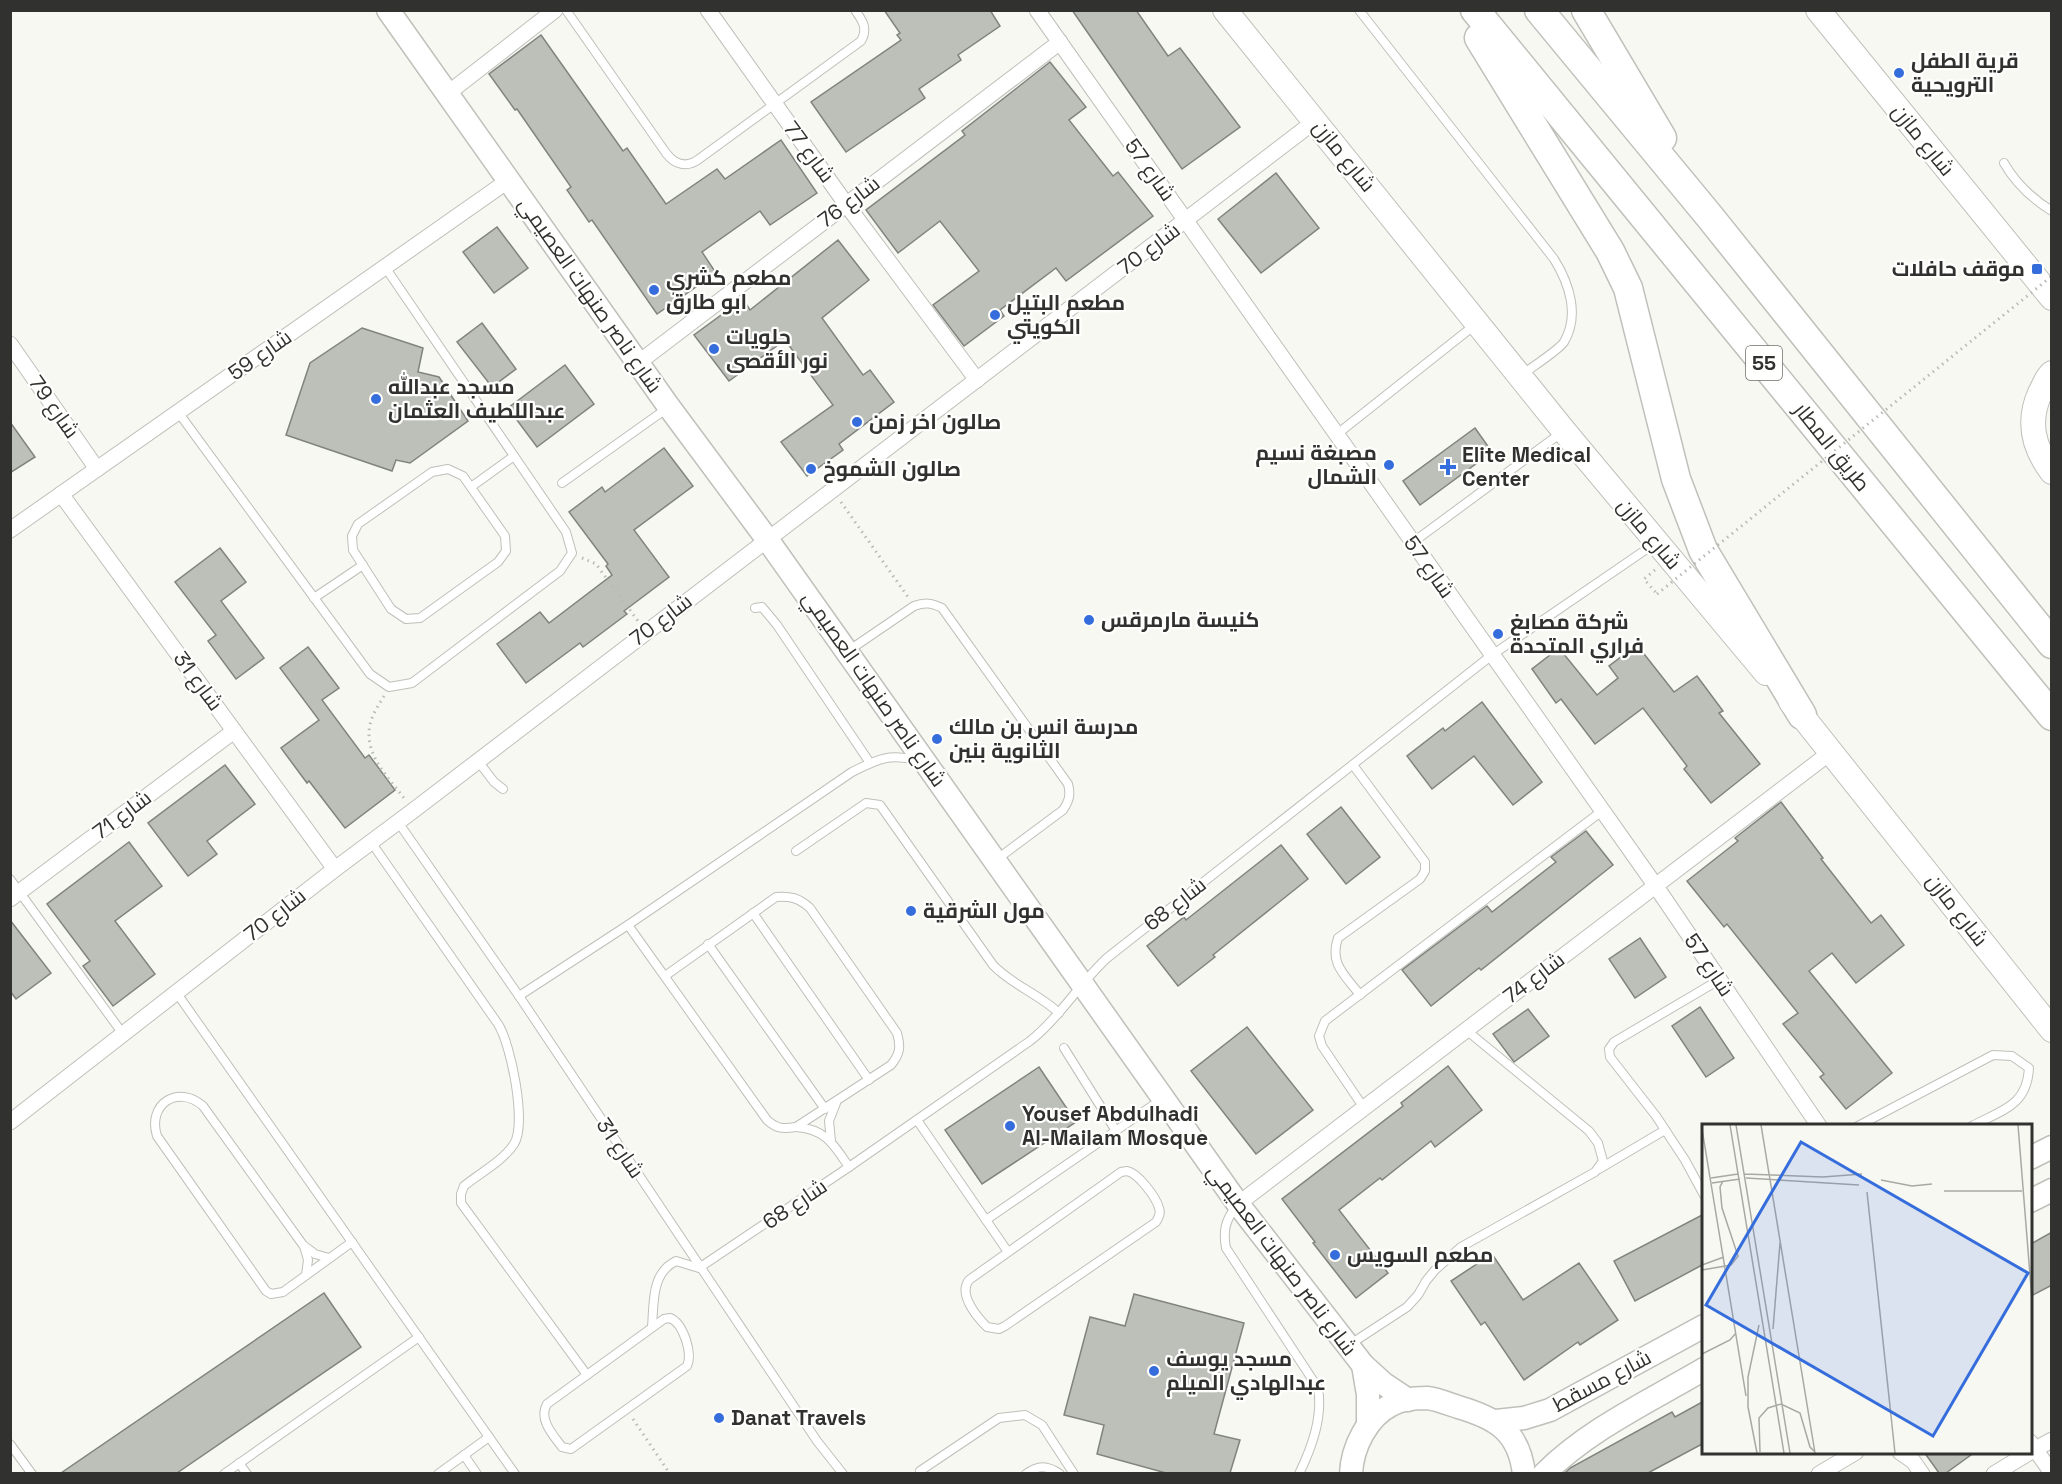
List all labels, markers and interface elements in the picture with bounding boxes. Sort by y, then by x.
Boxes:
place label: قرية الطفل الترويحية [1911,47,2019,98]
marker: قرية الطفل الترويحية [1892,66,1906,80]
street label: شارع مازن [1885,98,1961,182]
street label: شارع مازن [1306,114,1382,198]
street label: شارع 77 [777,116,841,188]
street label: شارع 57 [1118,133,1182,207]
street label: شارع 76 [812,170,886,234]
street label: شارع ناصر صنهات العصيمي [510,191,668,400]
street label: شارع 70 [1112,216,1186,282]
place label: موقف حافلات [1892,255,2025,282]
marker: موقف حافلات [2030,262,2044,276]
place label: مطعم كشري ابو طارق [666,264,791,315]
marker: مطعم كشري ابو طارق [647,283,661,297]
place label: مطعم البتيل الكويتي [1007,289,1125,344]
marker: مطعم البتيل الكويتي [988,308,1002,322]
street label: شارع 59 [223,323,297,387]
place label: حلويات نور الأقصى [726,323,828,374]
marker: حلويات نور الأقصى [707,342,721,356]
road number: 55 [1746,346,1782,380]
street label: شارع 79 [22,370,86,444]
place label: مسجد عبدالله عبداللطيف العثمان [388,372,566,424]
marker: مسجد عبدالله عبداللطيف العثمان [369,392,383,406]
street label: طريق المطار [1788,396,1876,497]
place label: صالون اخر زمن [869,408,1001,435]
marker: صالون اخر زمن [850,415,864,429]
place label: مصبغة نسيم الشمال [1255,439,1377,490]
place label: Elite Medical Center [1462,441,1591,492]
place label: صالون الشموخ [823,455,961,483]
marker: مصبغة نسيم الشمال [1382,458,1396,472]
marker: Elite Medical Center [1439,458,1457,476]
marker: صالون الشموخ [804,462,818,476]
street label: شارع مازن [1611,492,1687,576]
street label: شارع 57 [1397,530,1461,604]
street label: شارع ناصر صنهات العصيمي [794,585,952,794]
street label: شارع 70 [624,587,698,653]
place label: كنيسة مارمرقس [1101,606,1259,633]
place label: شركة مصابغ فراري المتحدة [1510,608,1644,663]
marker: كنيسة مارمرقس [1082,613,1096,627]
marker: شركة مصابغ فراري المتحدة [1491,627,1505,641]
street label: شارع 31 [167,646,229,716]
place label: مدرسة انس بن مالك الثانوية بنين [949,713,1138,764]
marker: مدرسة انس بن مالك الثانوية بنين [930,732,944,746]
street label: شارع 71 [87,784,157,846]
street label: شارع مازن [1920,868,1994,952]
street label: شارع 68 [1138,871,1212,937]
street label: شارع 70 [238,882,312,948]
place label: مول الشرقية [923,897,1045,924]
marker: مول الشرقية [904,904,918,918]
street label: شارع 57 [1678,928,1740,1002]
street label: شارع 74 [1498,946,1570,1010]
place label: Yousef Abdulhadi Al-Mailam Mosque [1022,1100,1208,1151]
street label: شارع 31 [590,1112,650,1184]
marker: Yousef Abdulhadi Al-Mailam Mosque [1003,1119,1017,1133]
inset map [1702,1124,2032,1454]
street label: شارع ناصر صنهات العصيمي [1199,1158,1363,1363]
street label: شارع 68 [757,1172,833,1236]
place label: مطعم السويس [1347,1241,1493,1269]
marker: مطعم السويس [1328,1248,1342,1262]
street label: شارع مسقط [1548,1343,1656,1419]
place label: مسجد يوسف عبدالهادي الميلم [1166,1345,1326,1400]
marker: مسجد يوسف عبدالهادي الميلم [1147,1364,1161,1378]
place label: Danat Travels [731,1404,866,1431]
marker: Danat Travels [712,1411,726,1425]

